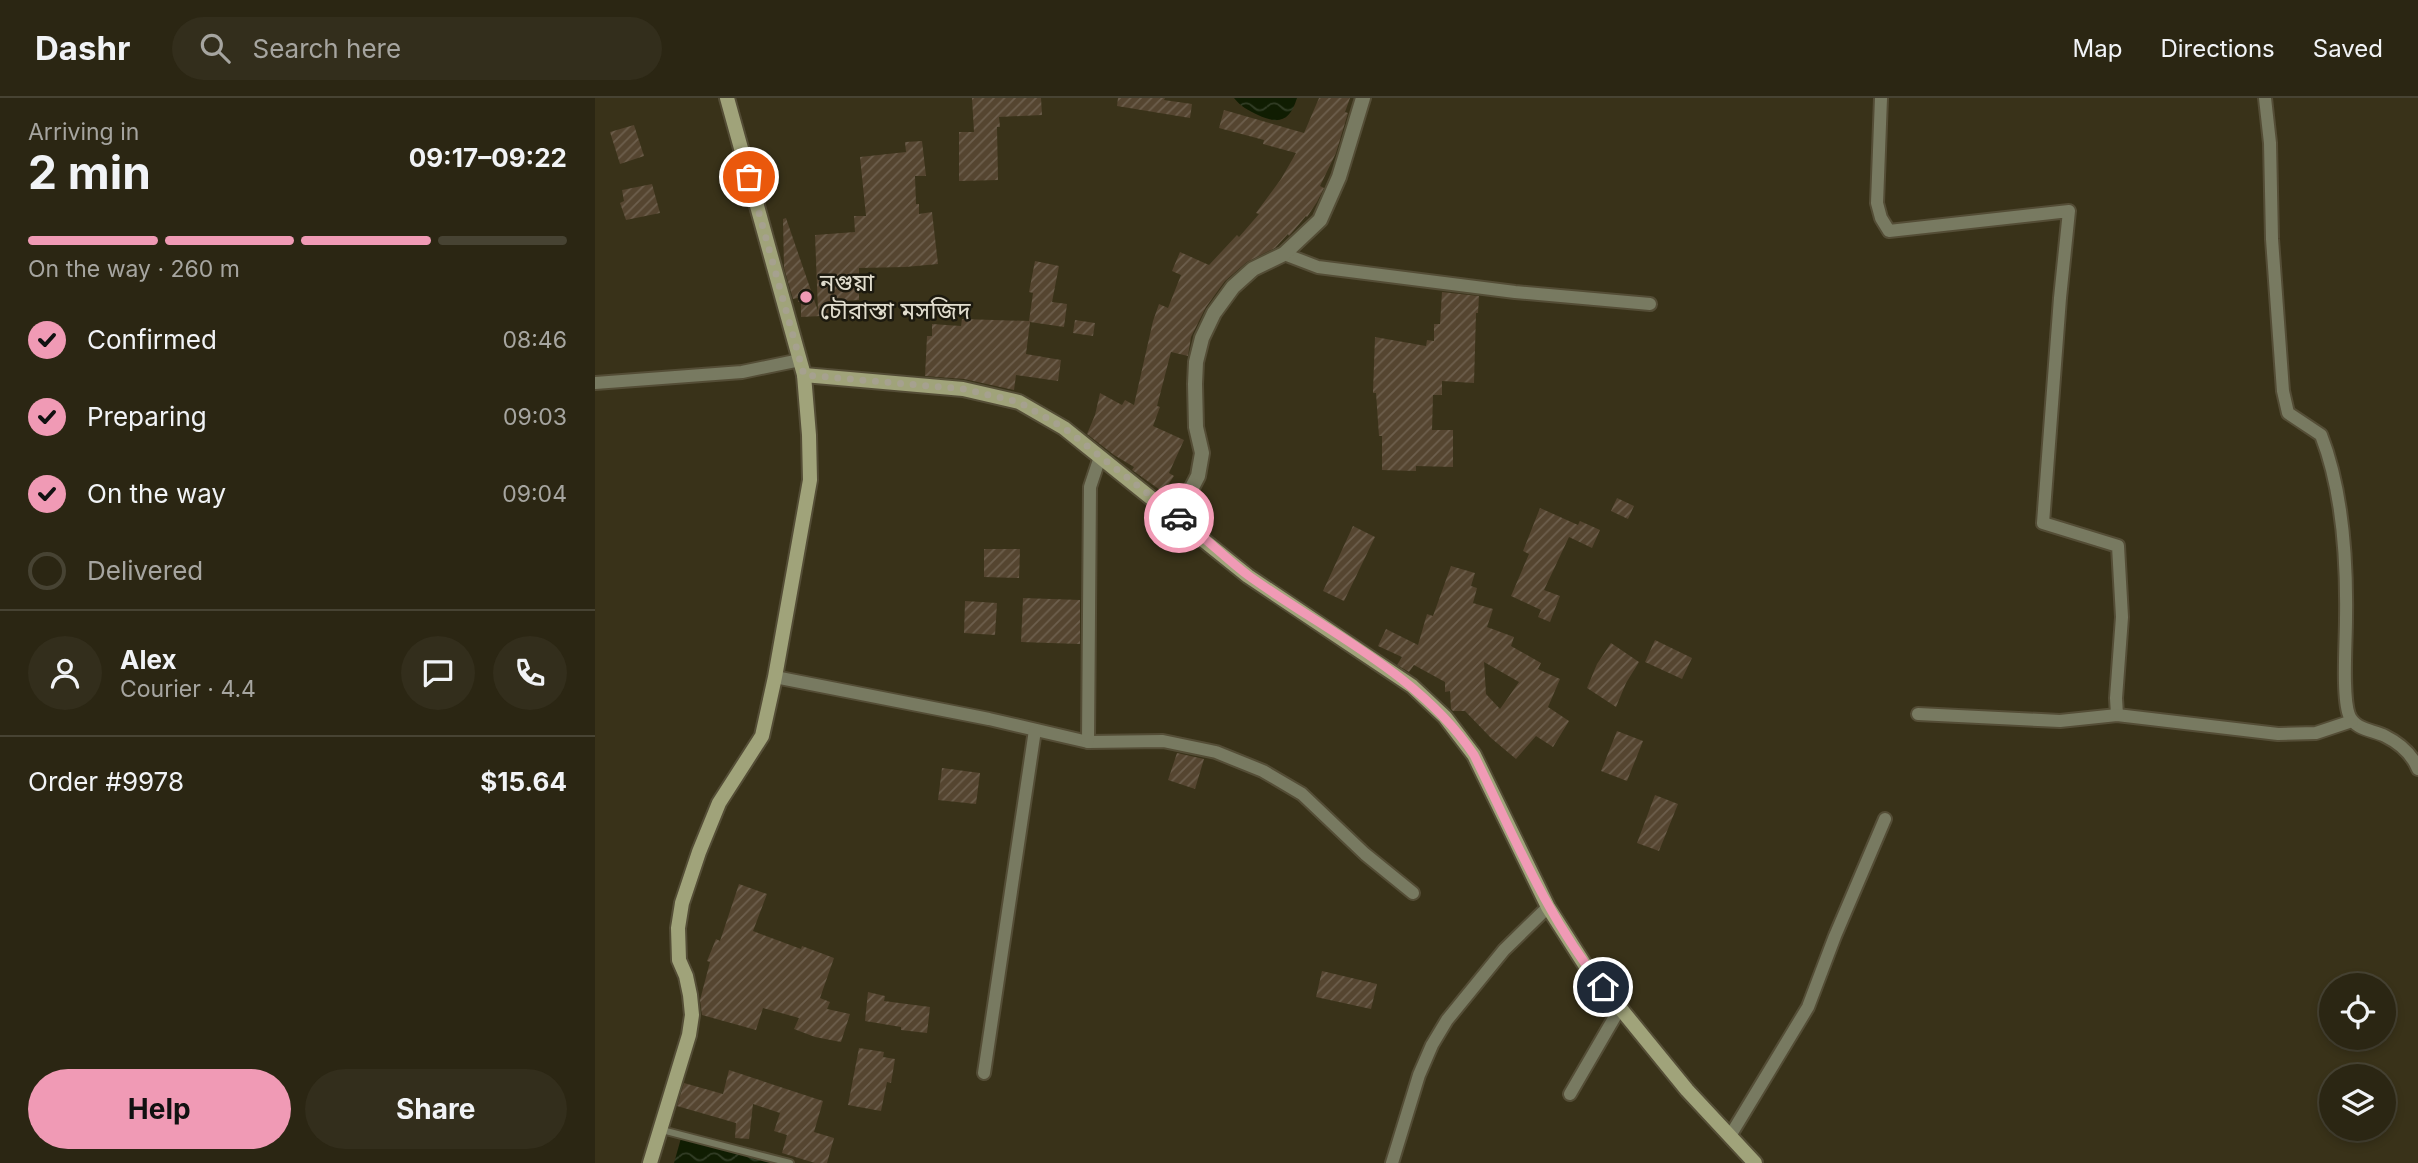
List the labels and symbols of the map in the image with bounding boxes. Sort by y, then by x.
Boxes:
pin [719,147,779,207]
place label: নগুয়া চৌরাস্তা মসজিদ [819,268,971,325]
marker: নগুয়া চৌরাস্তা মসজিদ [798,289,814,305]
courier [1144,483,1214,553]
pin [1573,957,1633,1017]

